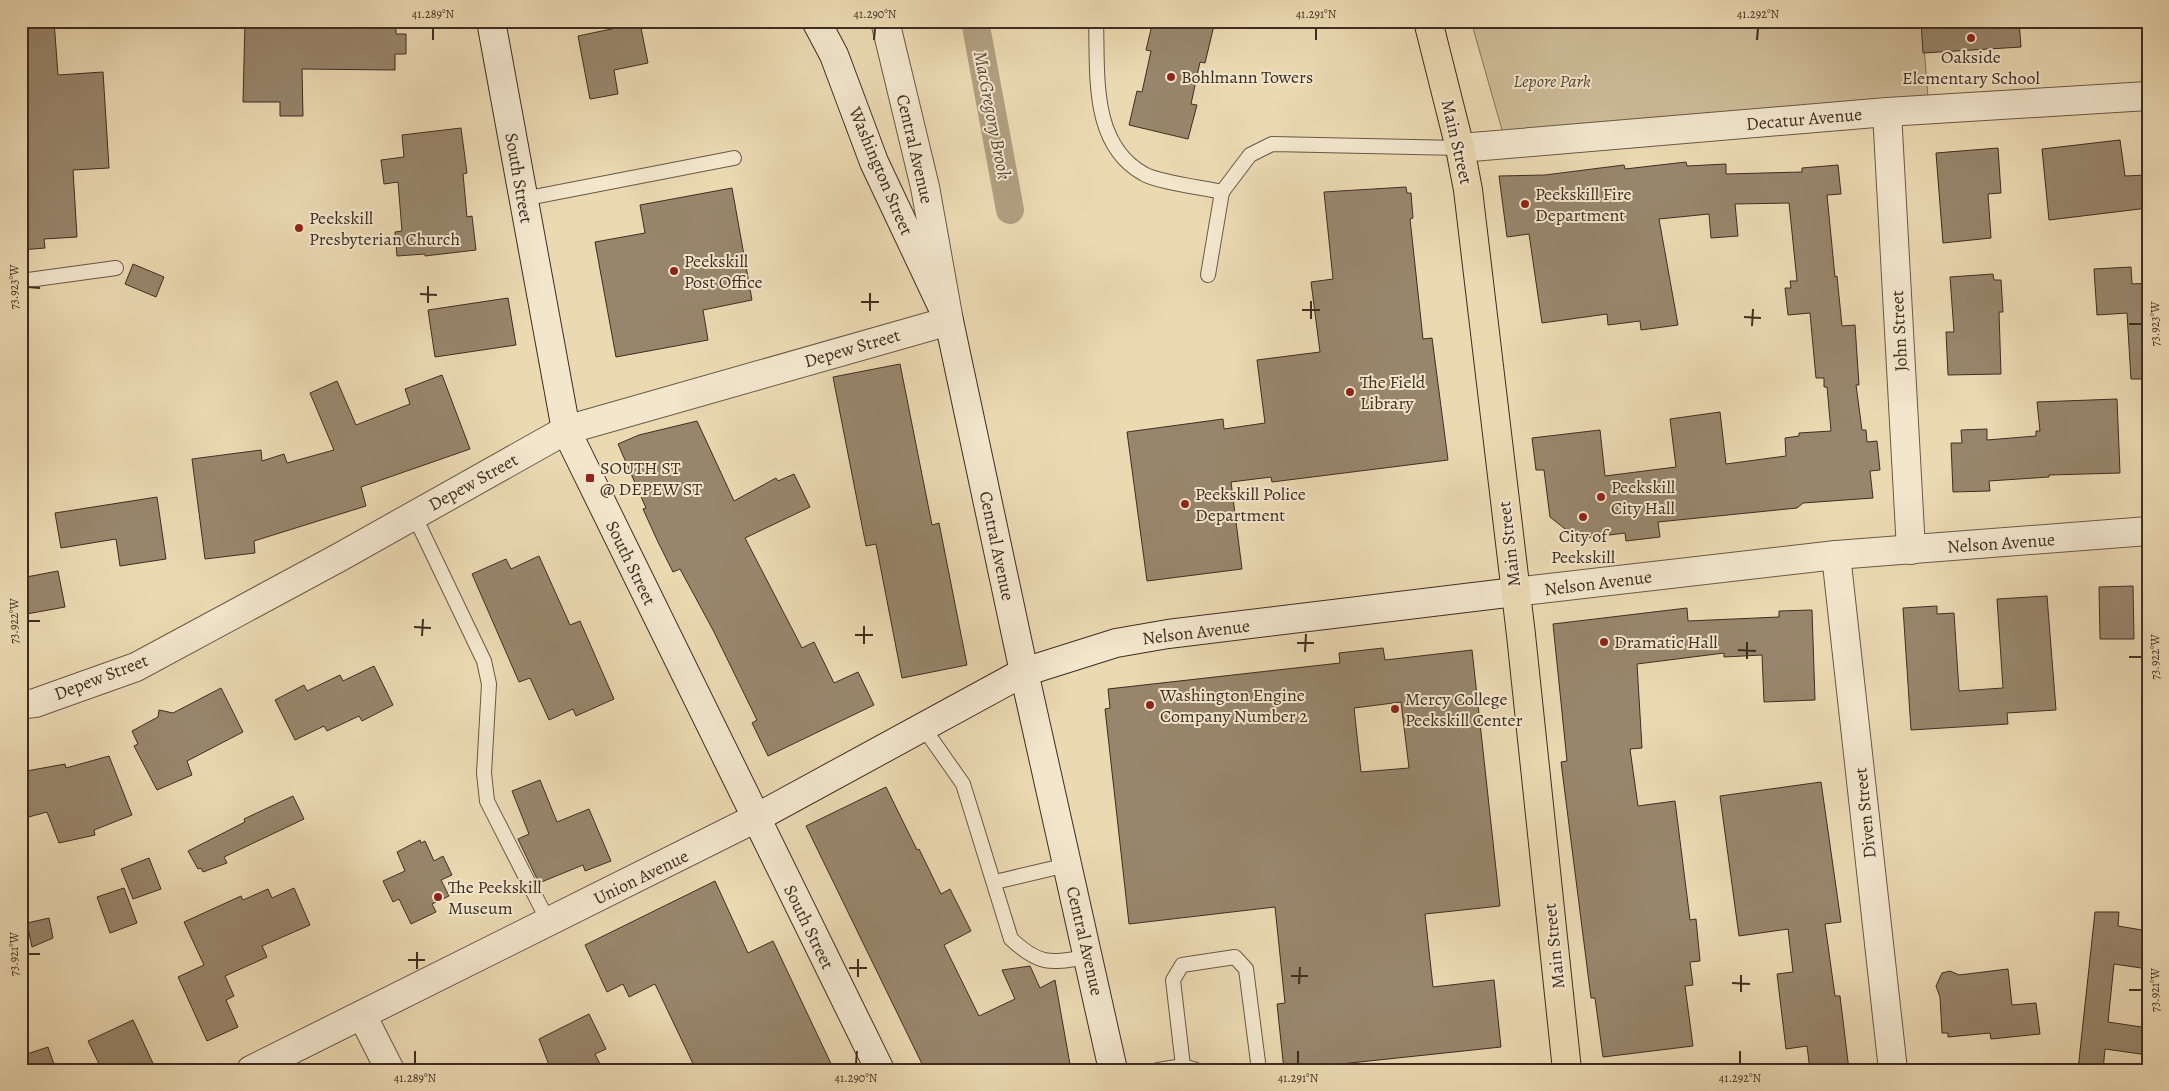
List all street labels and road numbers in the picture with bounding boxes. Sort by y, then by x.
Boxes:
street label: Central Avenue [891,92,939,206]
street label: Main Street [1436,97,1478,187]
street label: Washington Street [843,102,919,239]
street label: Decatur Avenue [1745,102,1863,136]
street label: South Street [499,131,539,225]
street label: John Street [1885,290,1913,372]
street label: Depew Street [801,323,903,373]
street label: Depew Street [424,448,522,516]
street label: Central Avenue [974,489,1020,603]
street label: Main Street [1492,500,1526,588]
street label: South Street [600,517,662,609]
street label: Nelson Avenue [1946,527,2056,559]
street label: Nelson Avenue [1543,564,1653,602]
street label: Nelson Avenue [1141,613,1251,651]
street label: Depew Street [51,648,151,706]
street label: Diven Street [1848,766,1882,860]
street label: Union Avenue [590,844,692,910]
street label: South Street [778,881,840,973]
street label: Central Avenue [1061,884,1109,998]
street label: Main Street [1538,902,1570,990]

